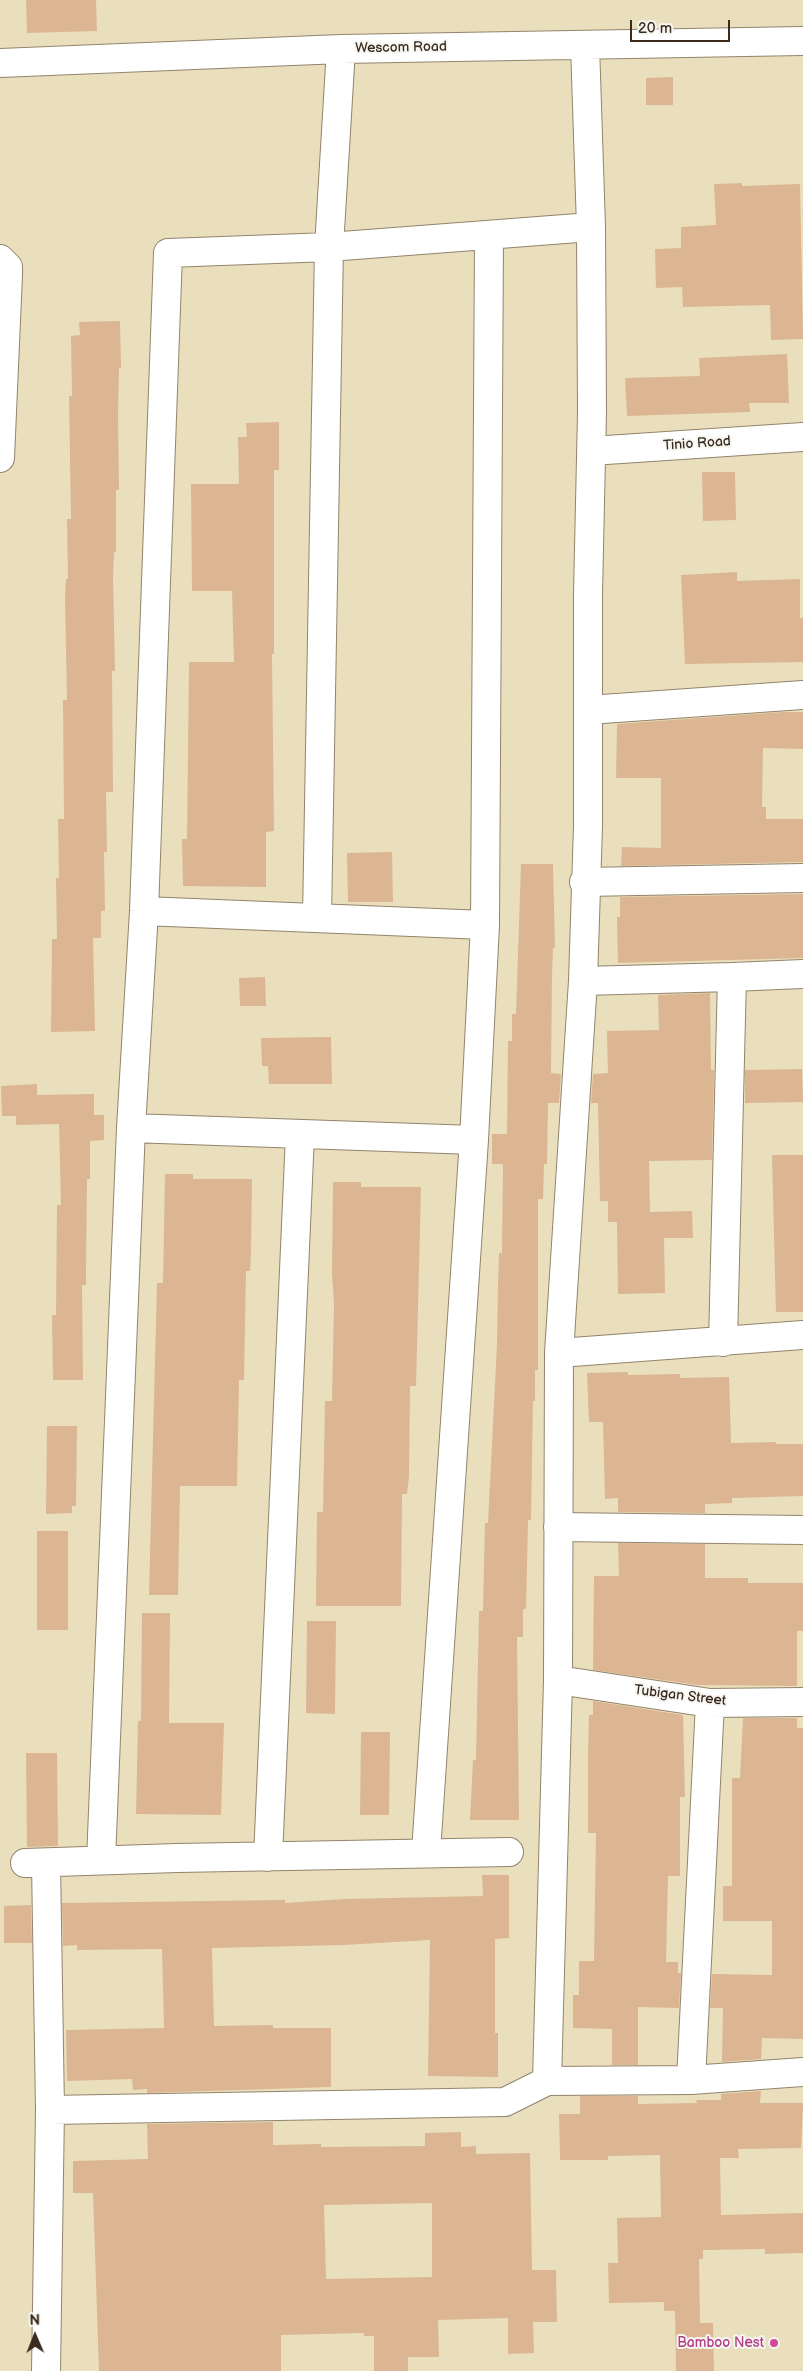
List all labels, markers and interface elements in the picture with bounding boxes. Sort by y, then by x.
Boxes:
scale bar [633,10,733,42]
text: 20 m [638,19,672,38]
street label: Wescom Road [355,39,447,57]
street label: Tinio Road [663,433,731,455]
street label: Tubigan Street [633,1682,727,1710]
north arrow [10,2311,60,2361]
text: N [29,2312,40,2329]
place label: Bamboo Nest [677,2335,764,2351]
marker: Bamboo Nest [768,2337,780,2349]

